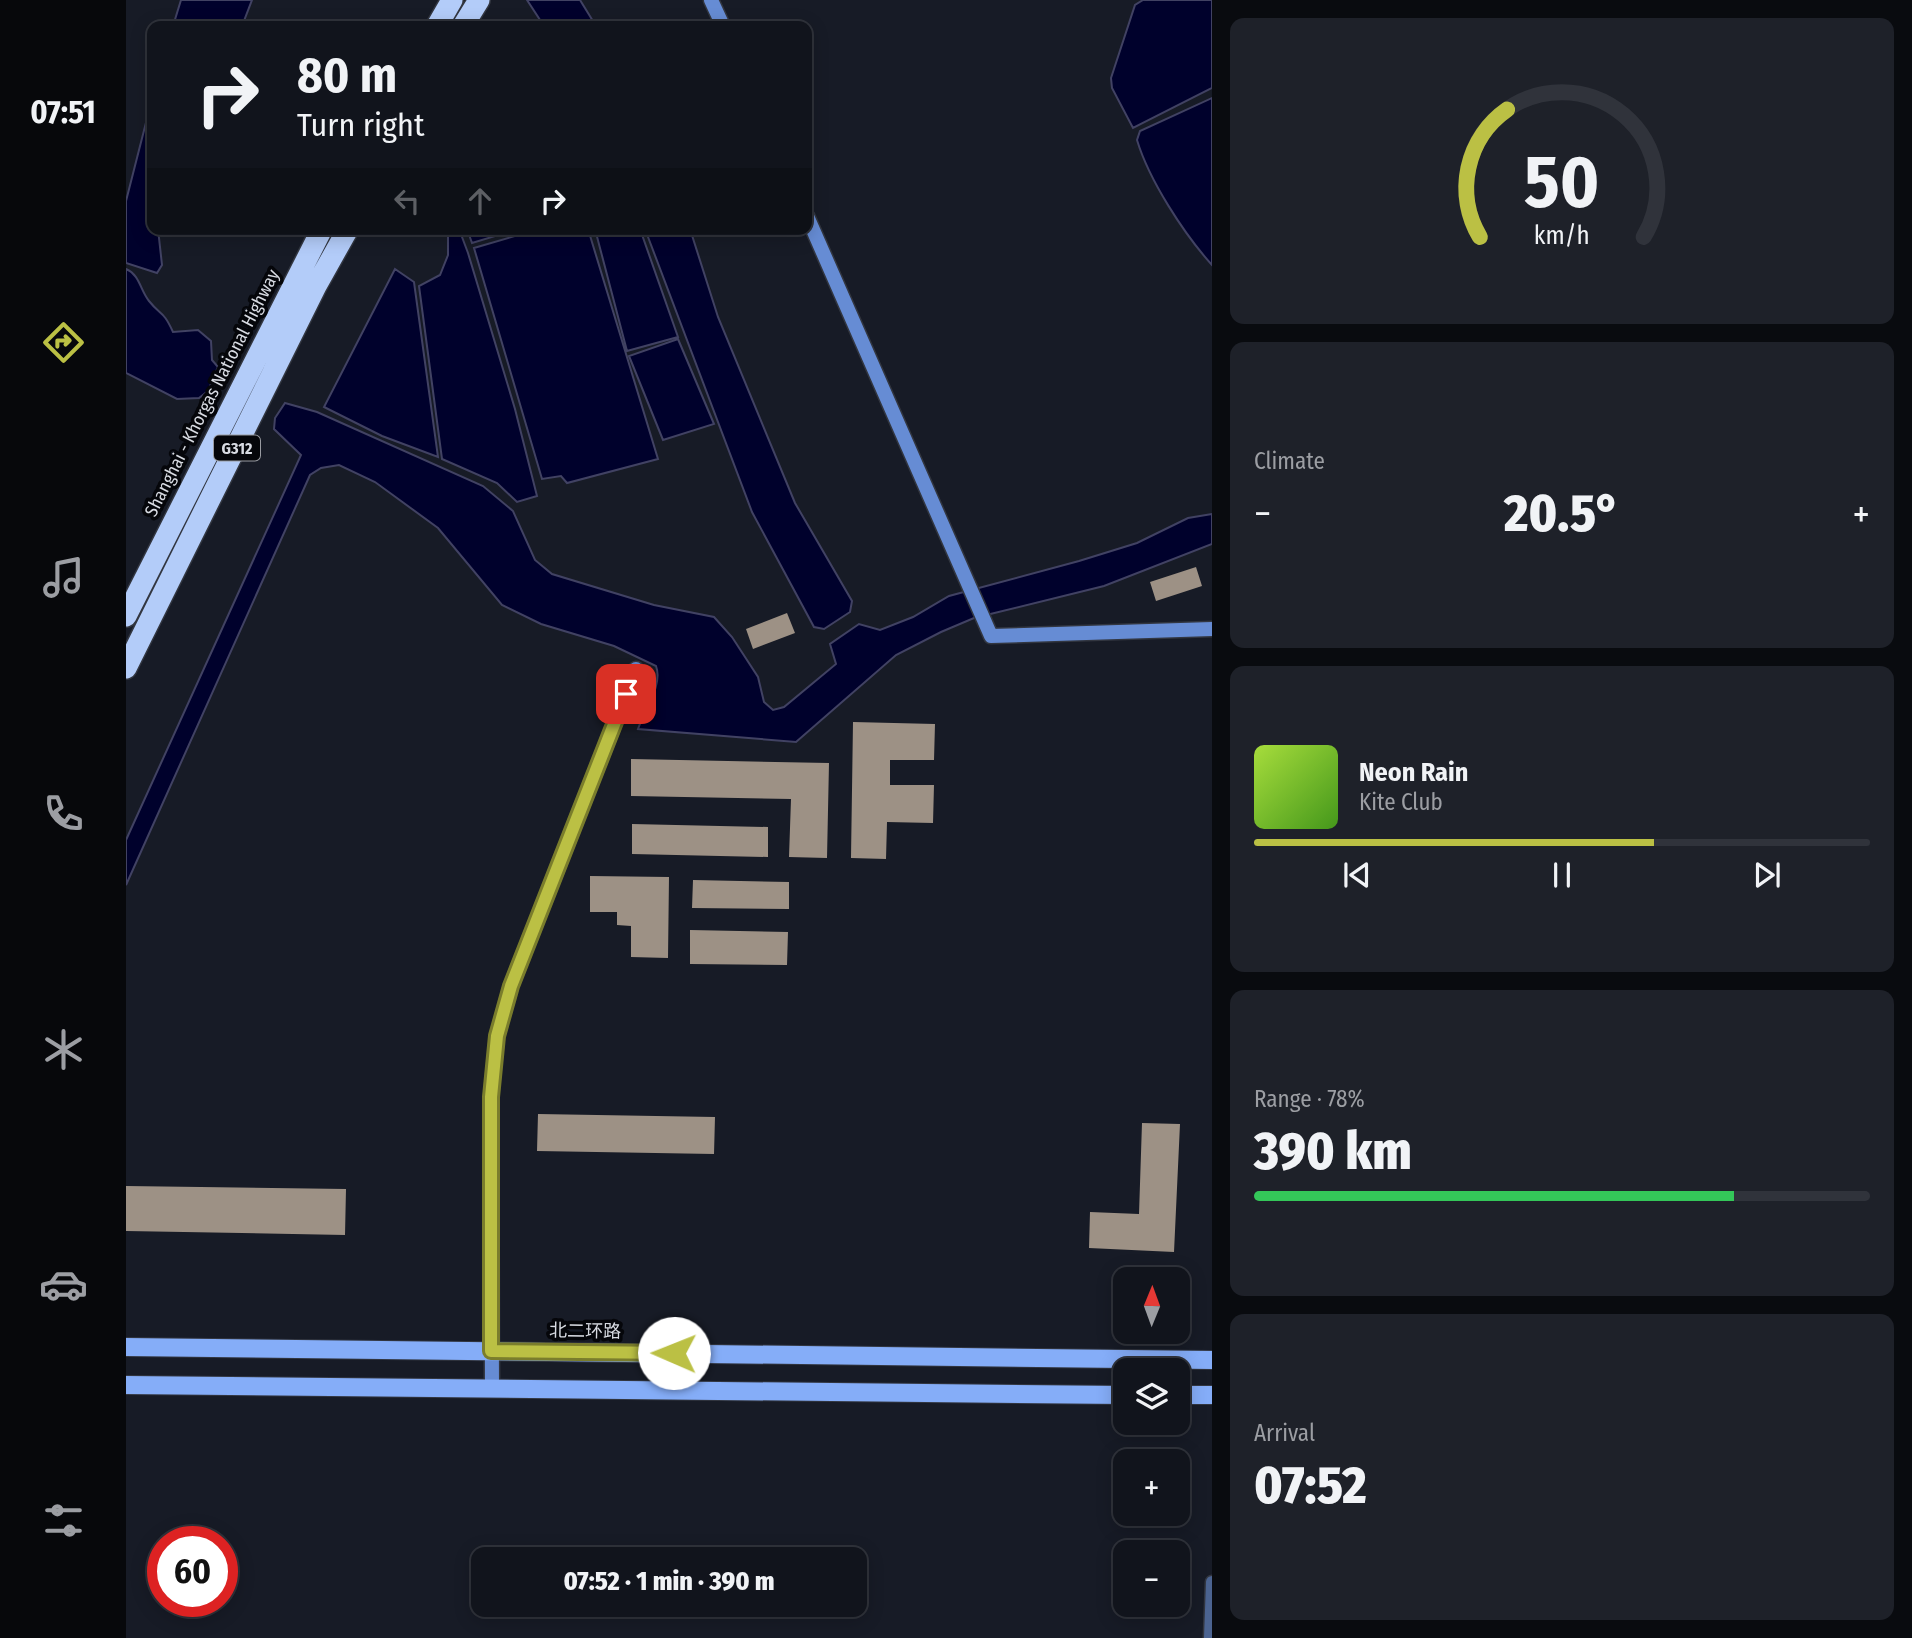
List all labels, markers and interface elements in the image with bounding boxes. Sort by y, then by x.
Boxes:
text: 80 m [297,46,397,105]
icon: right [182,49,273,140]
text: 07:51 [30,93,96,131]
text: Turn right [297,106,424,144]
text: 50 [1524,139,1600,226]
icon: left [388,182,426,220]
icon: ahead [461,182,499,220]
icon: right [534,182,572,220]
text: km/h [1534,221,1590,251]
street label: Shanghai - Khorgas National Highway [140,266,284,520]
icon: directions [39,318,88,367]
road number: G312 [214,436,260,461]
text: Climate [1254,447,1325,475]
text: 20.5° [1504,482,1620,545]
text: − [1254,491,1271,537]
text: + [1853,491,1870,537]
icon: music [39,553,88,602]
pin [596,664,656,724]
icon: arrive [607,675,645,713]
text: Neon Rain [1359,757,1468,788]
text: Kite Club [1359,788,1443,816]
icon: phone [39,789,88,838]
icon: previous [1338,856,1376,894]
icon: pause [1543,856,1581,894]
icon: next [1748,856,1786,894]
icon: climate [39,1025,88,1074]
text: Range · 78% [1254,1085,1365,1113]
text: 390 km [1254,1120,1412,1183]
icon: car [39,1260,88,1309]
north arrow [1113,1267,1190,1344]
map controls [1113,1267,1190,1617]
position arrow [637,1316,711,1390]
street label: 北二环路 [549,1319,621,1343]
button: layers [1113,1358,1190,1435]
text: Arrival [1254,1419,1315,1447]
button: + [1113,1449,1190,1526]
text: 07:52 [1254,1454,1367,1517]
icon: filters [39,1496,88,1545]
speed limit sign: 60 [147,1526,238,1617]
button: − [1113,1540,1190,1617]
text: 07:52 · 1 min · 390 m [563,1566,775,1597]

